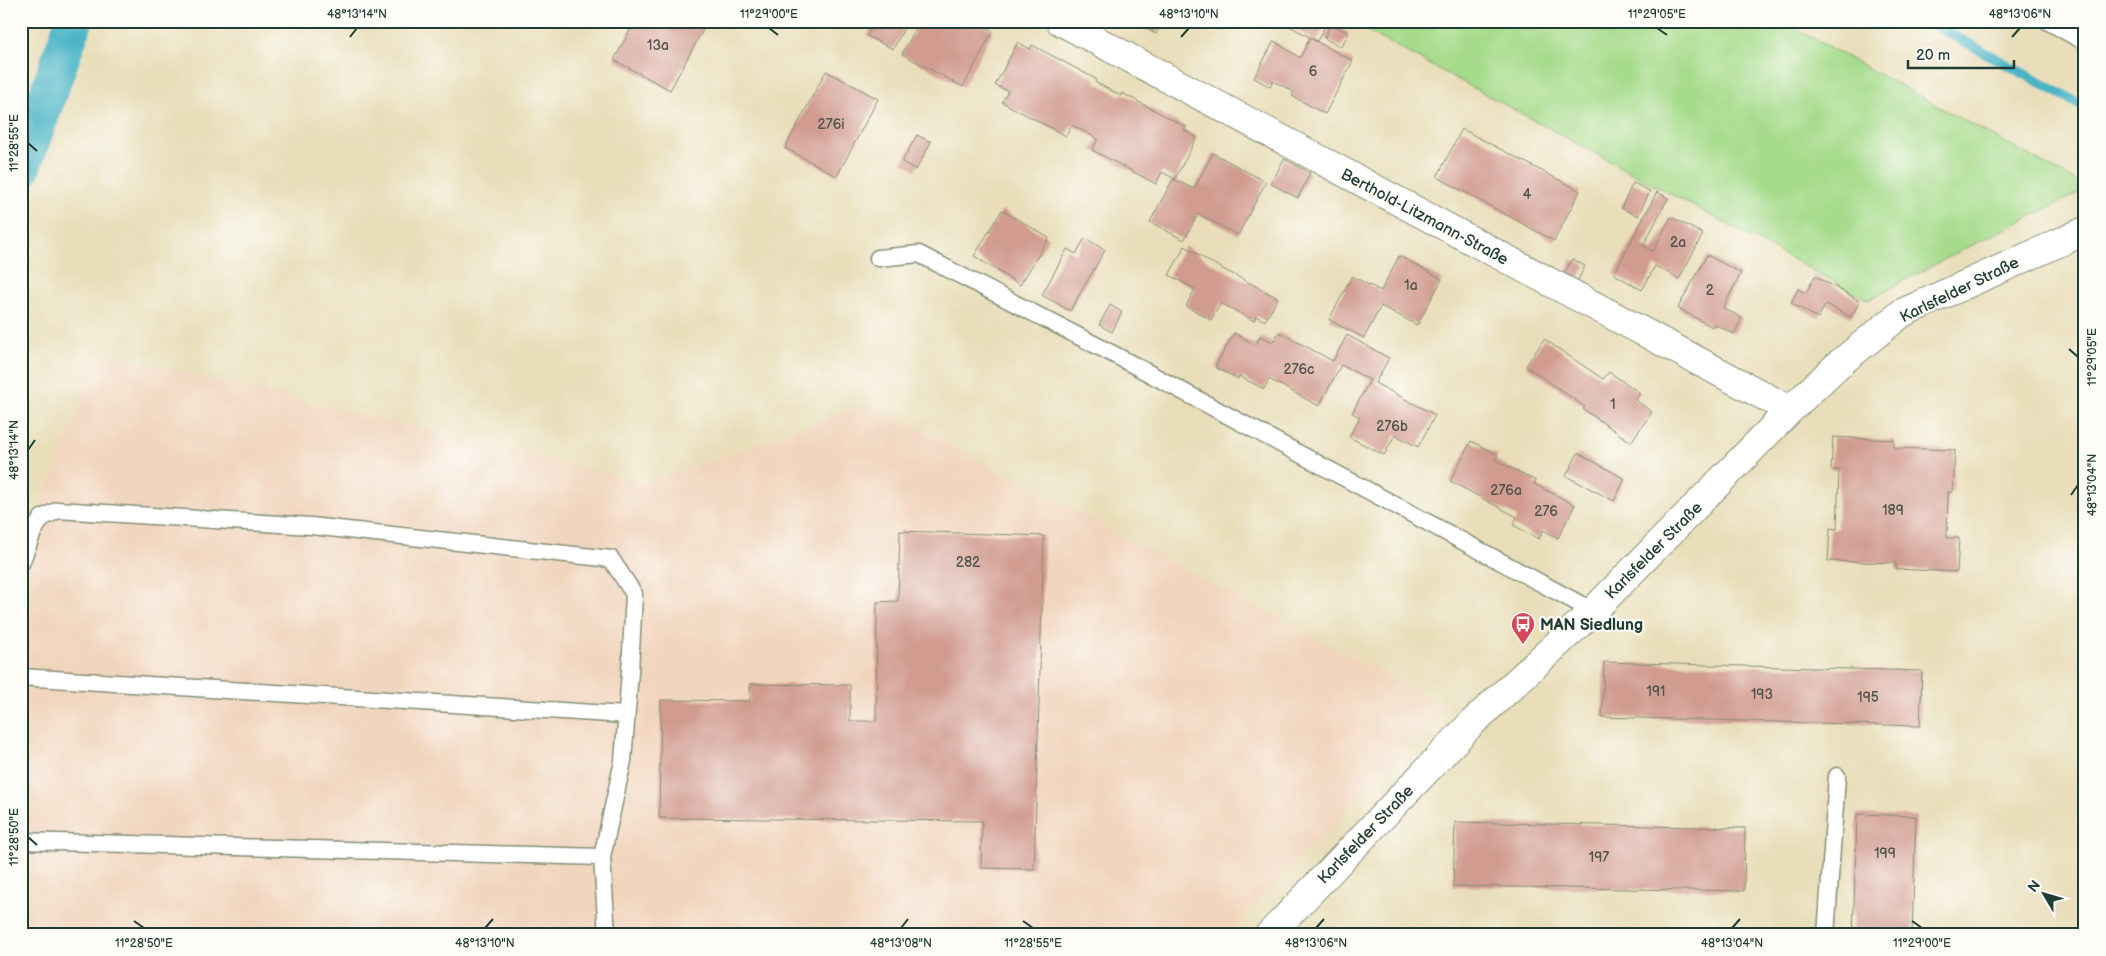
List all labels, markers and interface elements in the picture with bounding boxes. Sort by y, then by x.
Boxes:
text: 48°13'14"N [327,7,387,22]
text: 11°29'00"E [740,7,798,22]
text: 48°13'10"N [1159,7,1219,22]
text: 11°29'05"E [1628,7,1686,22]
text: 48°13'06"N [1989,7,2051,22]
house number: 13a [647,37,669,54]
scale bar [1908,38,2015,70]
text: 20 m [1916,46,1950,65]
house number: 6 [1309,63,1318,80]
text: 11°28'55"E [7,114,22,172]
house number: 276i [818,116,844,133]
street label: Berthold-Litzmann-Straße [1337,165,1512,270]
house number: 4 [1523,186,1532,203]
house number: 2a [1670,234,1686,251]
street label: Karlsfelder Straße [1897,253,2023,327]
house number: 1a [1404,277,1418,294]
house number: 2 [1706,282,1715,299]
text: 11°29'05"E [2085,328,2100,386]
house number: 276c [1283,361,1315,378]
house number: 1 [1610,396,1616,413]
house number: 276b [1376,418,1408,435]
text: 48°13'14"N [7,420,22,480]
text: 48°13'04"N [2085,454,2100,516]
house number: 276a [1490,482,1522,499]
street label: Karlsfelder Straße [1601,498,1707,604]
house number: 189 [1882,502,1904,519]
house number: 276 [1534,503,1558,520]
house number: 282 [956,554,981,571]
bus stop icon: MAN Siedlung [1510,611,1536,645]
place label: MAN Siedlung [1540,616,1643,635]
house number: 191 [1647,683,1665,700]
house number: 193 [1751,686,1773,703]
house number: 195 [1857,689,1879,706]
street label: Karlsfelder Straße [1314,781,1418,888]
text: 11°28'50"E [7,808,22,866]
house number: 199 [1874,845,1896,862]
house number: 197 [1589,849,1609,866]
north arrow [2018,868,2068,918]
text: N [2024,877,2044,896]
text: 11°28'50"E [115,936,173,951]
text: 48°13'10"N [455,936,515,951]
text: 48°13'08"N [870,936,932,951]
text: 11°28'55"E [1004,936,1062,951]
text: 48°13'06"N [1285,936,1347,951]
text: 48°13'04"N [1701,936,1763,951]
text: 11°29'00"E [1893,936,1951,951]

